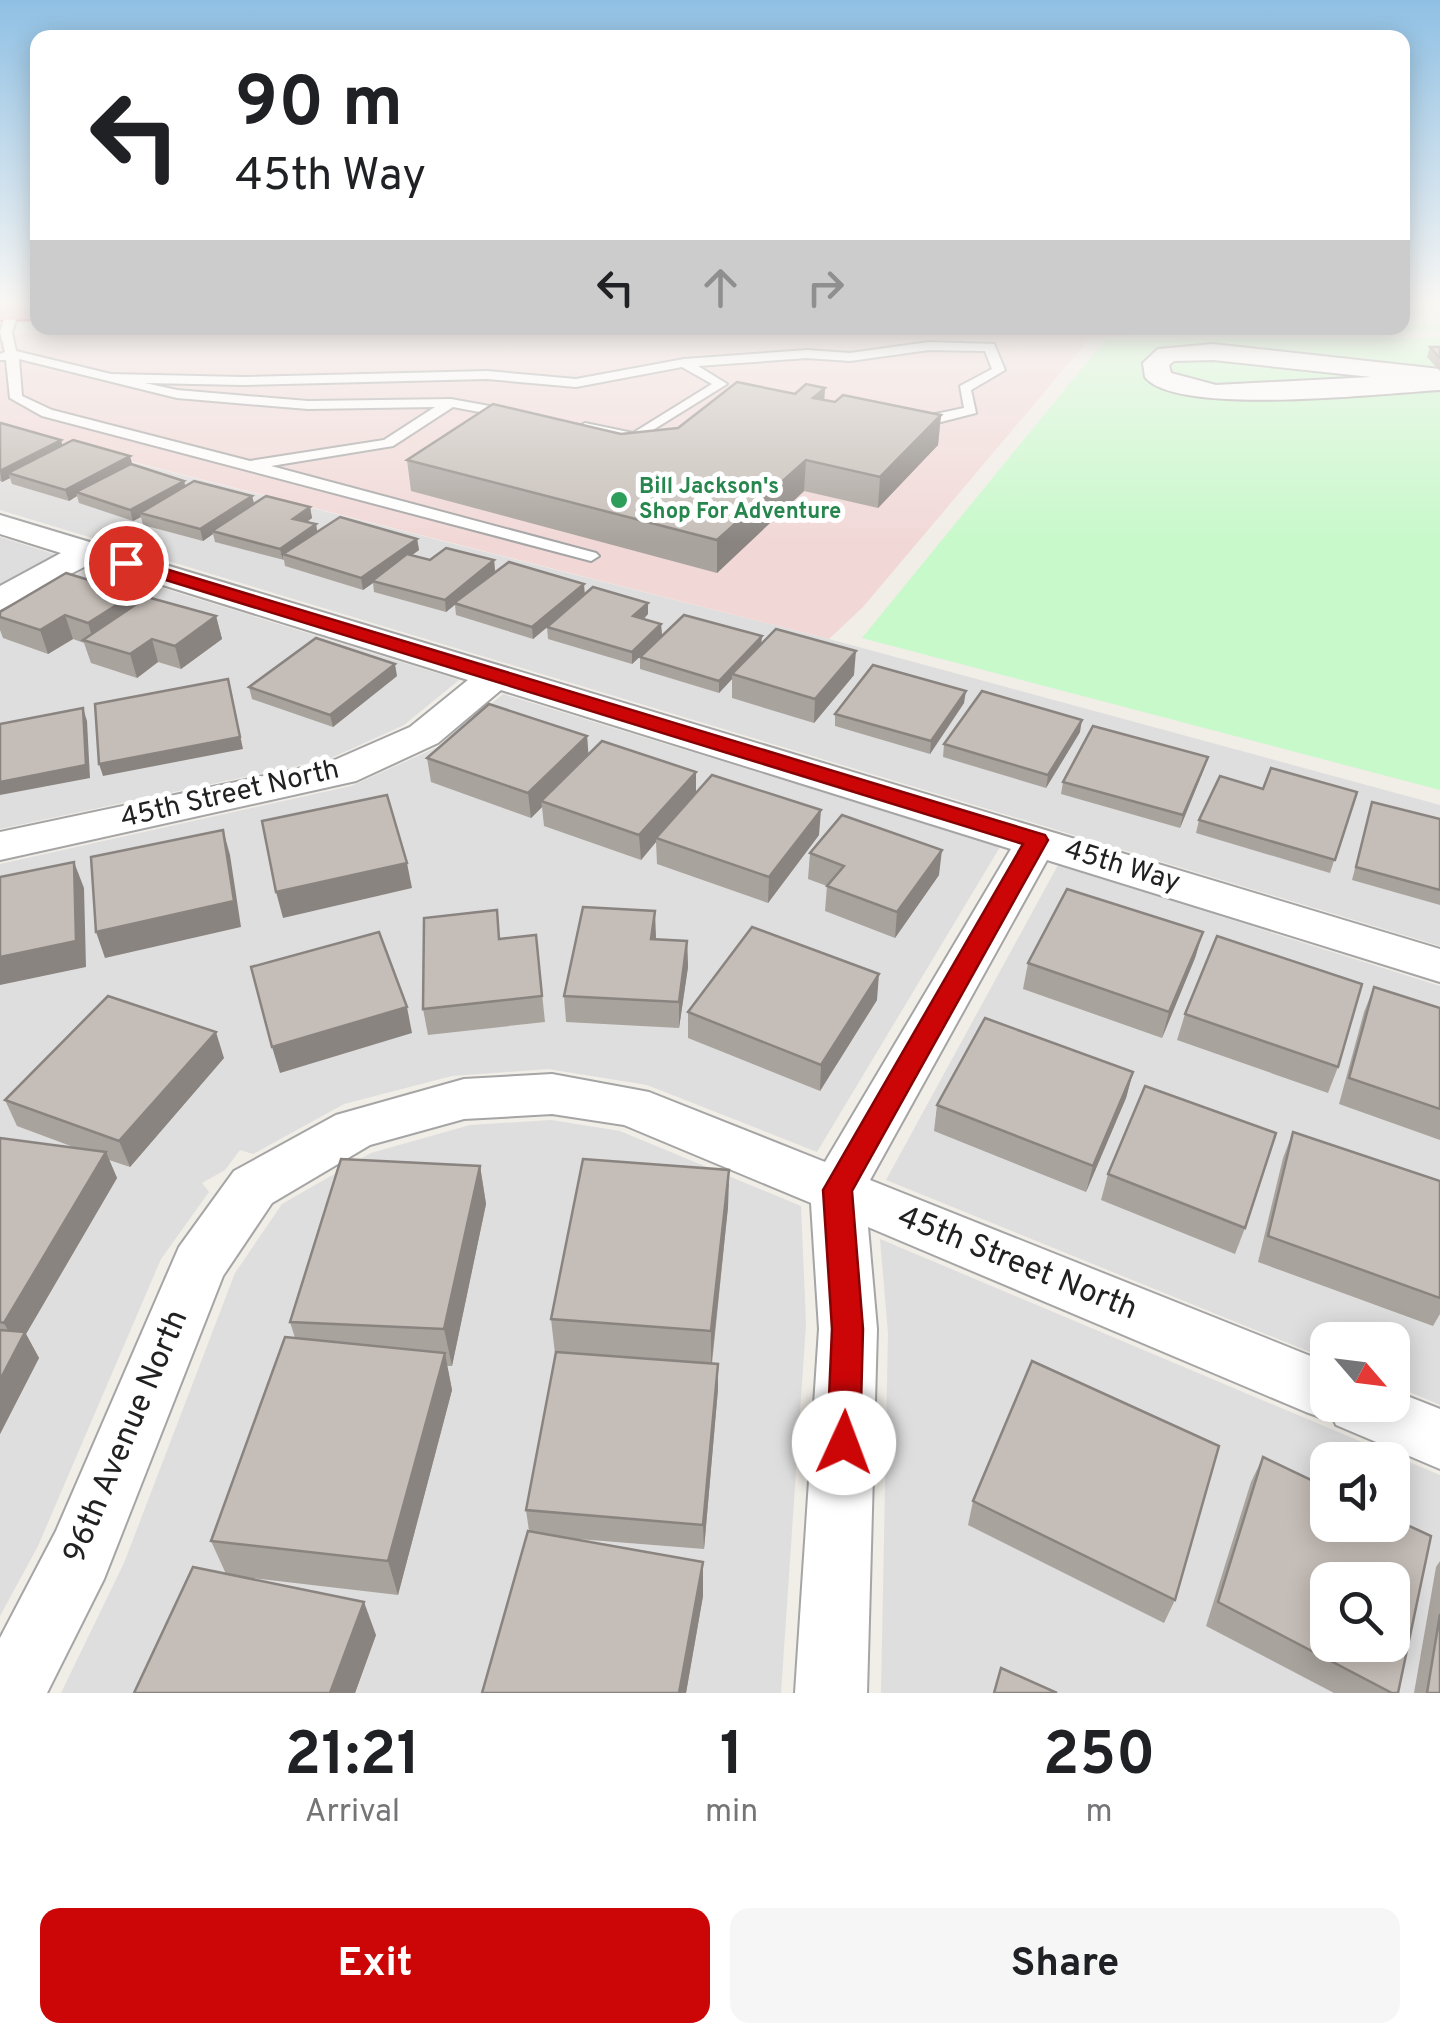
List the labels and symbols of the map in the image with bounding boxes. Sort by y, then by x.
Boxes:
place label: Bill Jackson's Shop For Adventure [639,474,841,526]
marker: Bill Jackson's Shop For Adventure [608,489,630,511]
pin [84,521,169,606]
street label: 45th Street North [117,752,343,838]
street label: 45th Way [1060,832,1184,902]
street label: 45th Street North [891,1198,1143,1330]
street label: 96th Avenue North [56,1304,198,1570]
north arrow [1310,1322,1410,1422]
position arrow [792,1391,896,1495]

